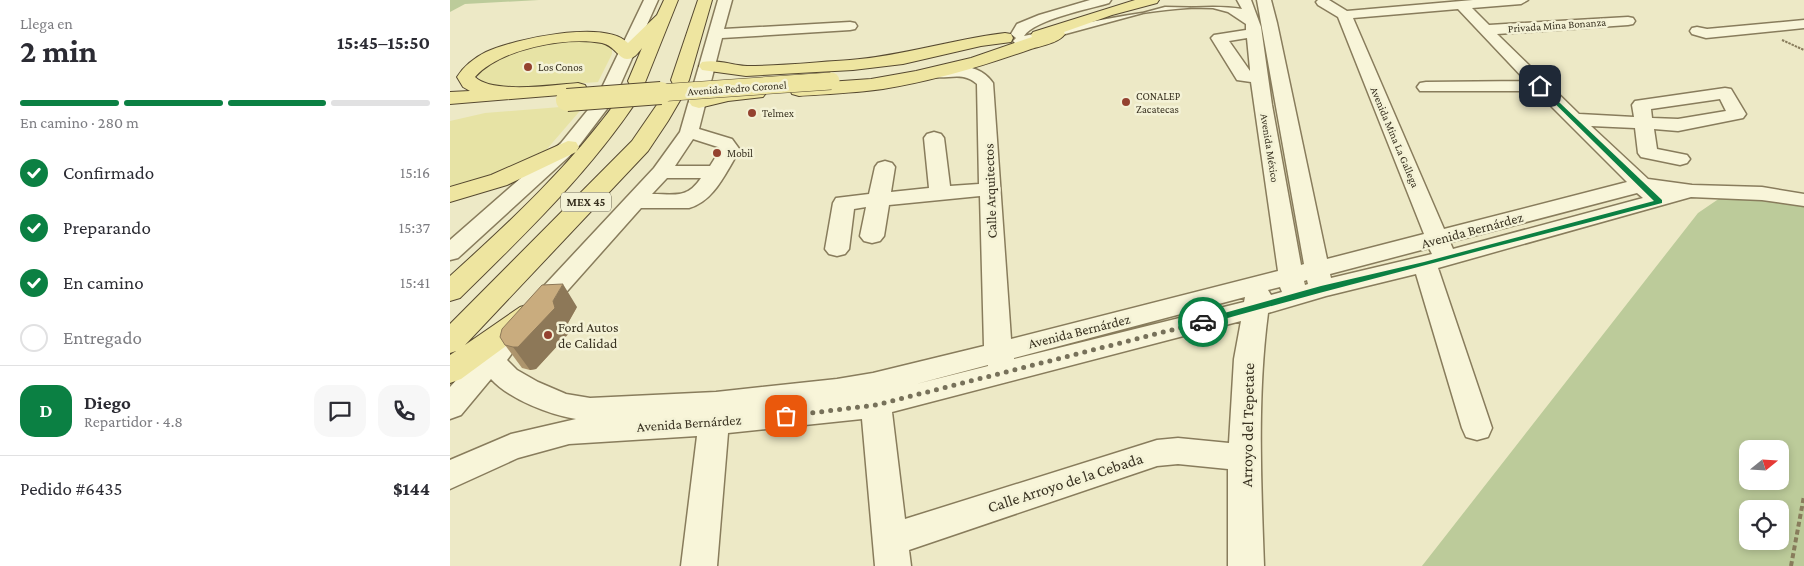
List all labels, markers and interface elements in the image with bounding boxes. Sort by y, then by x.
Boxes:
text: Llega en [20,15,73,32]
street label: Privada Mina Bonanza [1507,16,1607,34]
text: 15:45–15:50 [337,32,430,53]
text: 2 min [20,33,97,69]
marker: Los Conos [522,61,534,73]
place label: Los Conos [538,61,583,73]
pin [1519,65,1561,107]
icon: home [1526,72,1554,100]
street label: Avenida Pedro Coronel [687,79,787,97]
street label: Avenida Mina La Gallega [1367,85,1422,190]
place label: CONALEP Zacatecas [1136,90,1181,115]
marker: CONALEP Zacatecas [1120,96,1132,108]
marker: Telmex [746,107,758,119]
place label: Telmex [762,107,794,119]
street label: Avenida México [1259,113,1281,184]
text: En camino · 280 m [20,114,139,131]
street label: Calle Arquitectos [980,143,1000,239]
marker: Mobil [711,147,723,159]
place label: Mobil [727,147,753,159]
icon: check [20,159,48,187]
text: Confirmado [63,162,154,183]
text: 15:16 [400,164,430,181]
road number: MEX 45 [561,192,611,212]
street label: Avenida Bernárdez [1419,209,1525,251]
icon: check [20,214,48,242]
text: Preparando [63,217,151,238]
text: 15:37 [399,219,430,236]
icon: check [20,269,48,297]
text: En camino [63,272,144,293]
text: 15:41 [400,274,430,291]
courier [1178,297,1228,347]
icon: car [1189,308,1217,336]
street label: Avenida Bernárdez [1026,311,1132,351]
place label: Ford Autos de Calidad [558,319,618,351]
text: Entregado [63,327,142,348]
marker: Ford Autos de Calidad [542,329,554,341]
street label: Arroyo del Tepetate [1238,363,1258,487]
button: chat [314,385,366,437]
button: phone [378,385,430,437]
text: Diego [84,392,131,413]
pin [765,395,807,437]
text: D [39,400,53,421]
icon: bag [772,402,800,430]
street label: Avenida Bernárdez [636,411,742,435]
text: Repartidor · 4.8 [84,413,183,430]
north arrow [1739,440,1789,490]
map controls [1739,440,1789,550]
street label: Calle Arroyo de la Cebada [985,449,1146,517]
text: Pedido #6435 [20,478,122,499]
text: $144 [393,478,430,499]
button: locate [1739,500,1789,550]

